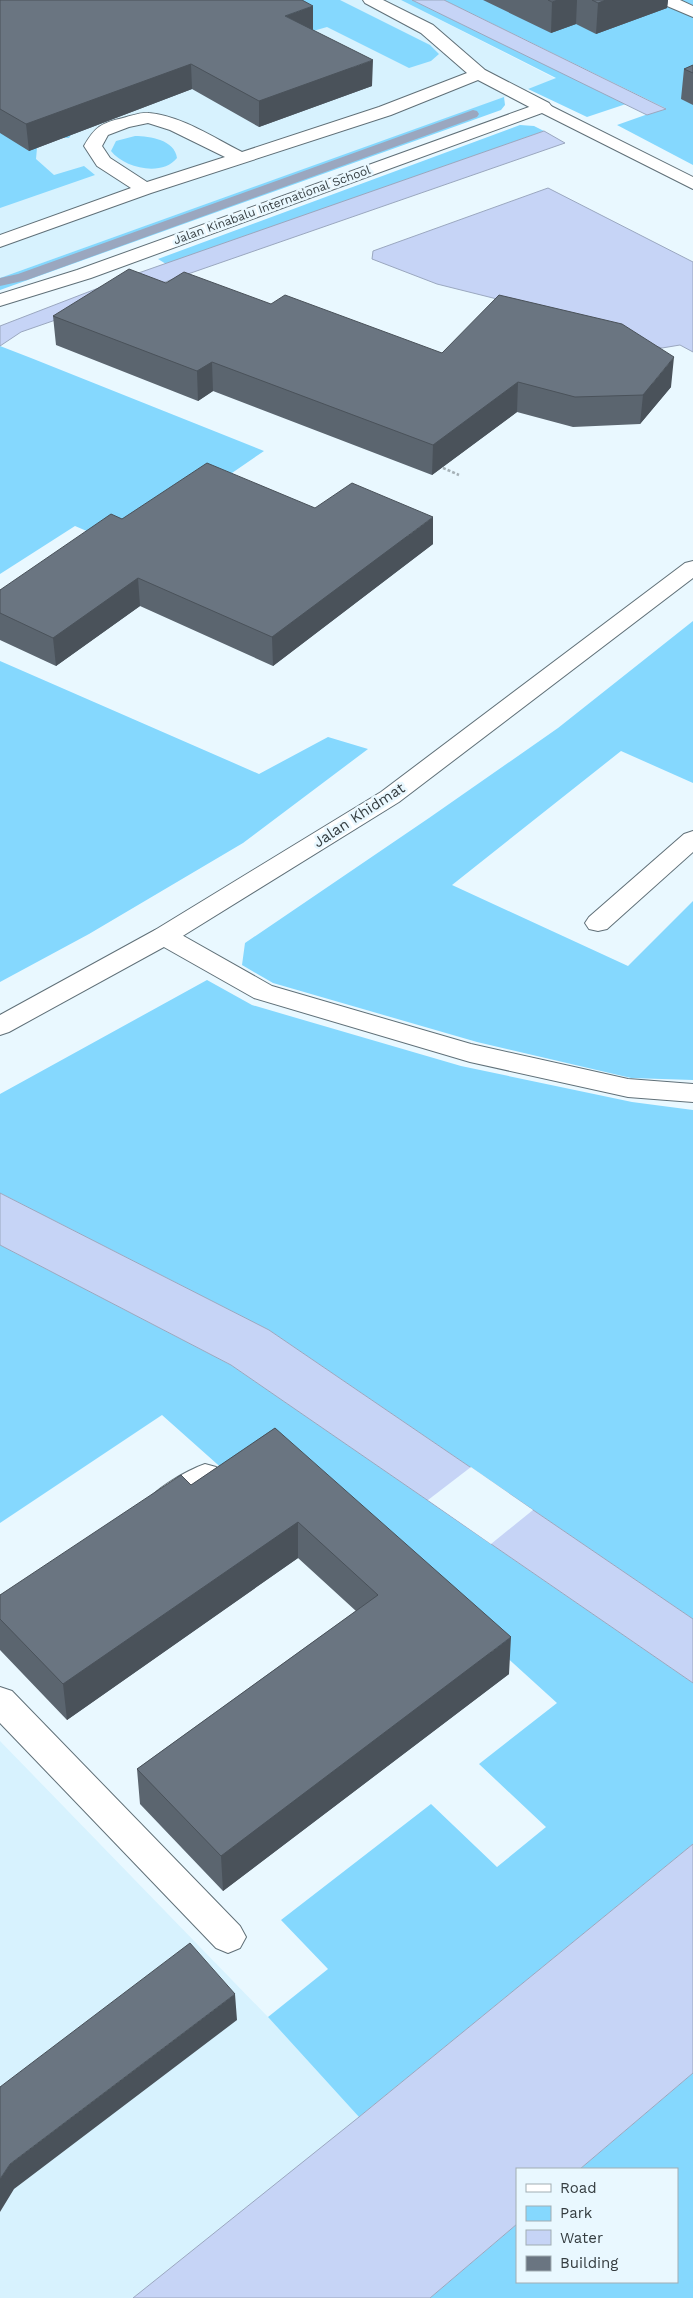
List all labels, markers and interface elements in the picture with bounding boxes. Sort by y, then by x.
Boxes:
street label: Jalan Kinabalu International School [172,163,373,247]
street label: Jalan Khidmat [310,778,409,851]
legend [516,2168,678,2283]
text: Road [560,2179,597,2197]
text: Park [560,2204,593,2222]
text: Water [560,2229,603,2247]
text: Building [560,2254,618,2272]

